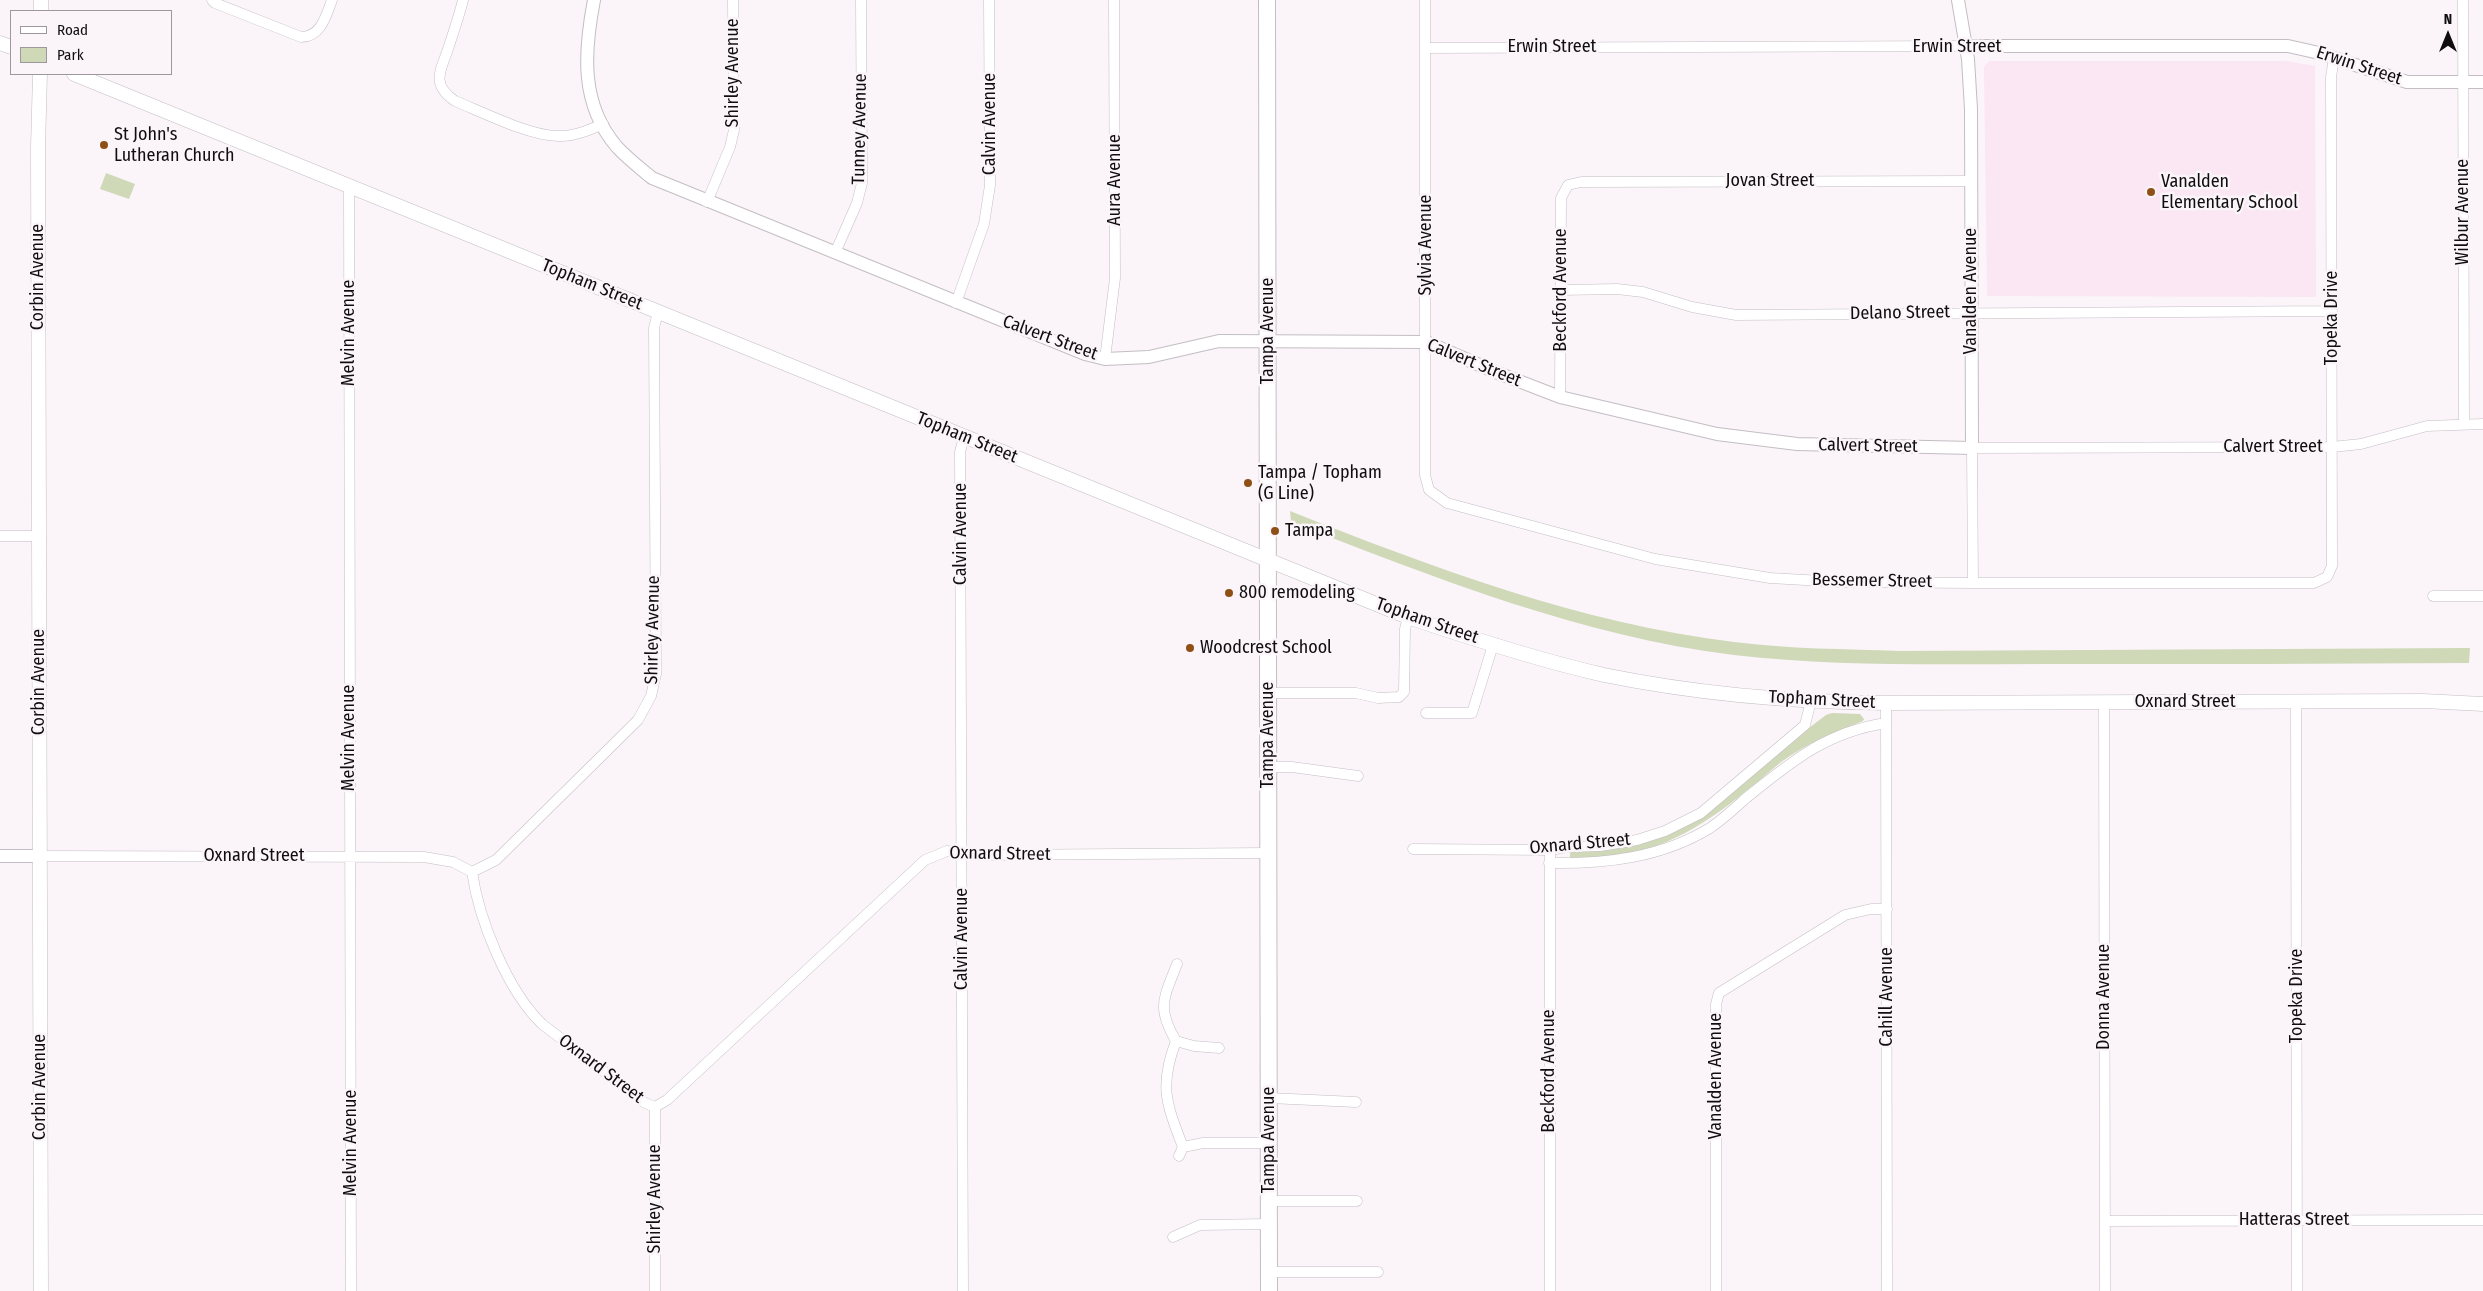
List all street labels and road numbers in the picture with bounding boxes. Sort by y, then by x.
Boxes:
street label: Shirley Avenue [722,18,744,128]
street label: Erwin Street [1508,36,1596,58]
street label: Erwin Street [1913,36,2001,58]
street label: Erwin Street [2313,42,2405,90]
street label: Tunney Avenue [848,73,872,185]
street label: Calvin Avenue [979,73,1001,175]
street label: Aura Avenue [1104,134,1126,226]
street label: Wilbur Avenue [2452,159,2474,265]
street label: Jovan Street [1726,170,1814,192]
street label: Sylvia Avenue [1415,194,1437,296]
street label: Corbin Avenue [27,224,49,330]
street label: Beckford Avenue [1550,228,1572,352]
street label: Vanalden Avenue [1960,228,1982,354]
street label: Topham Street [538,255,646,315]
street label: Topeka Drive [2321,271,2343,365]
street label: Tampa Avenue [1257,278,1279,384]
street label: Melvin Avenue [338,280,360,386]
street label: Delano Street [1850,301,1950,325]
street label: Calvert Street [999,311,1101,365]
street label: Calvert Street [1424,334,1524,392]
street label: Topham Street [913,408,1021,468]
street label: Calvert Street [1818,434,1918,458]
street label: Calvert Street [2223,436,2323,458]
street label: Calvin Avenue [950,483,972,585]
street label: Bessemer Street [1812,569,1932,593]
street label: Shirley Avenue [641,575,665,685]
street label: Topham Street [1373,593,1481,649]
street label: Corbin Avenue [28,629,50,735]
street label: Tampa Avenue [1257,682,1279,788]
street label: Melvin Avenue [338,685,360,791]
street label: Topham Street [1768,686,1876,714]
street label: Oxnard Street [2134,691,2236,713]
street label: Oxnard Street [1529,829,1631,859]
street label: Oxnard Street [949,842,1051,866]
street label: Oxnard Street [203,845,305,867]
street label: Calvin Avenue [951,888,973,990]
street label: Donna Avenue [2093,944,2115,1050]
street label: Cahill Avenue [1876,947,1898,1047]
street label: Topeka Drive [2286,949,2308,1043]
street label: Beckford Avenue [1538,1009,1560,1133]
street label: Vanalden Avenue [1705,1013,1727,1139]
street label: Oxnard Street [554,1030,648,1108]
street label: Corbin Avenue [29,1034,51,1140]
street label: Tampa Avenue [1258,1087,1280,1193]
street label: Melvin Avenue [340,1090,362,1196]
street label: Shirley Avenue [644,1144,666,1254]
street label: Hatteras Street [2239,1209,2349,1231]

